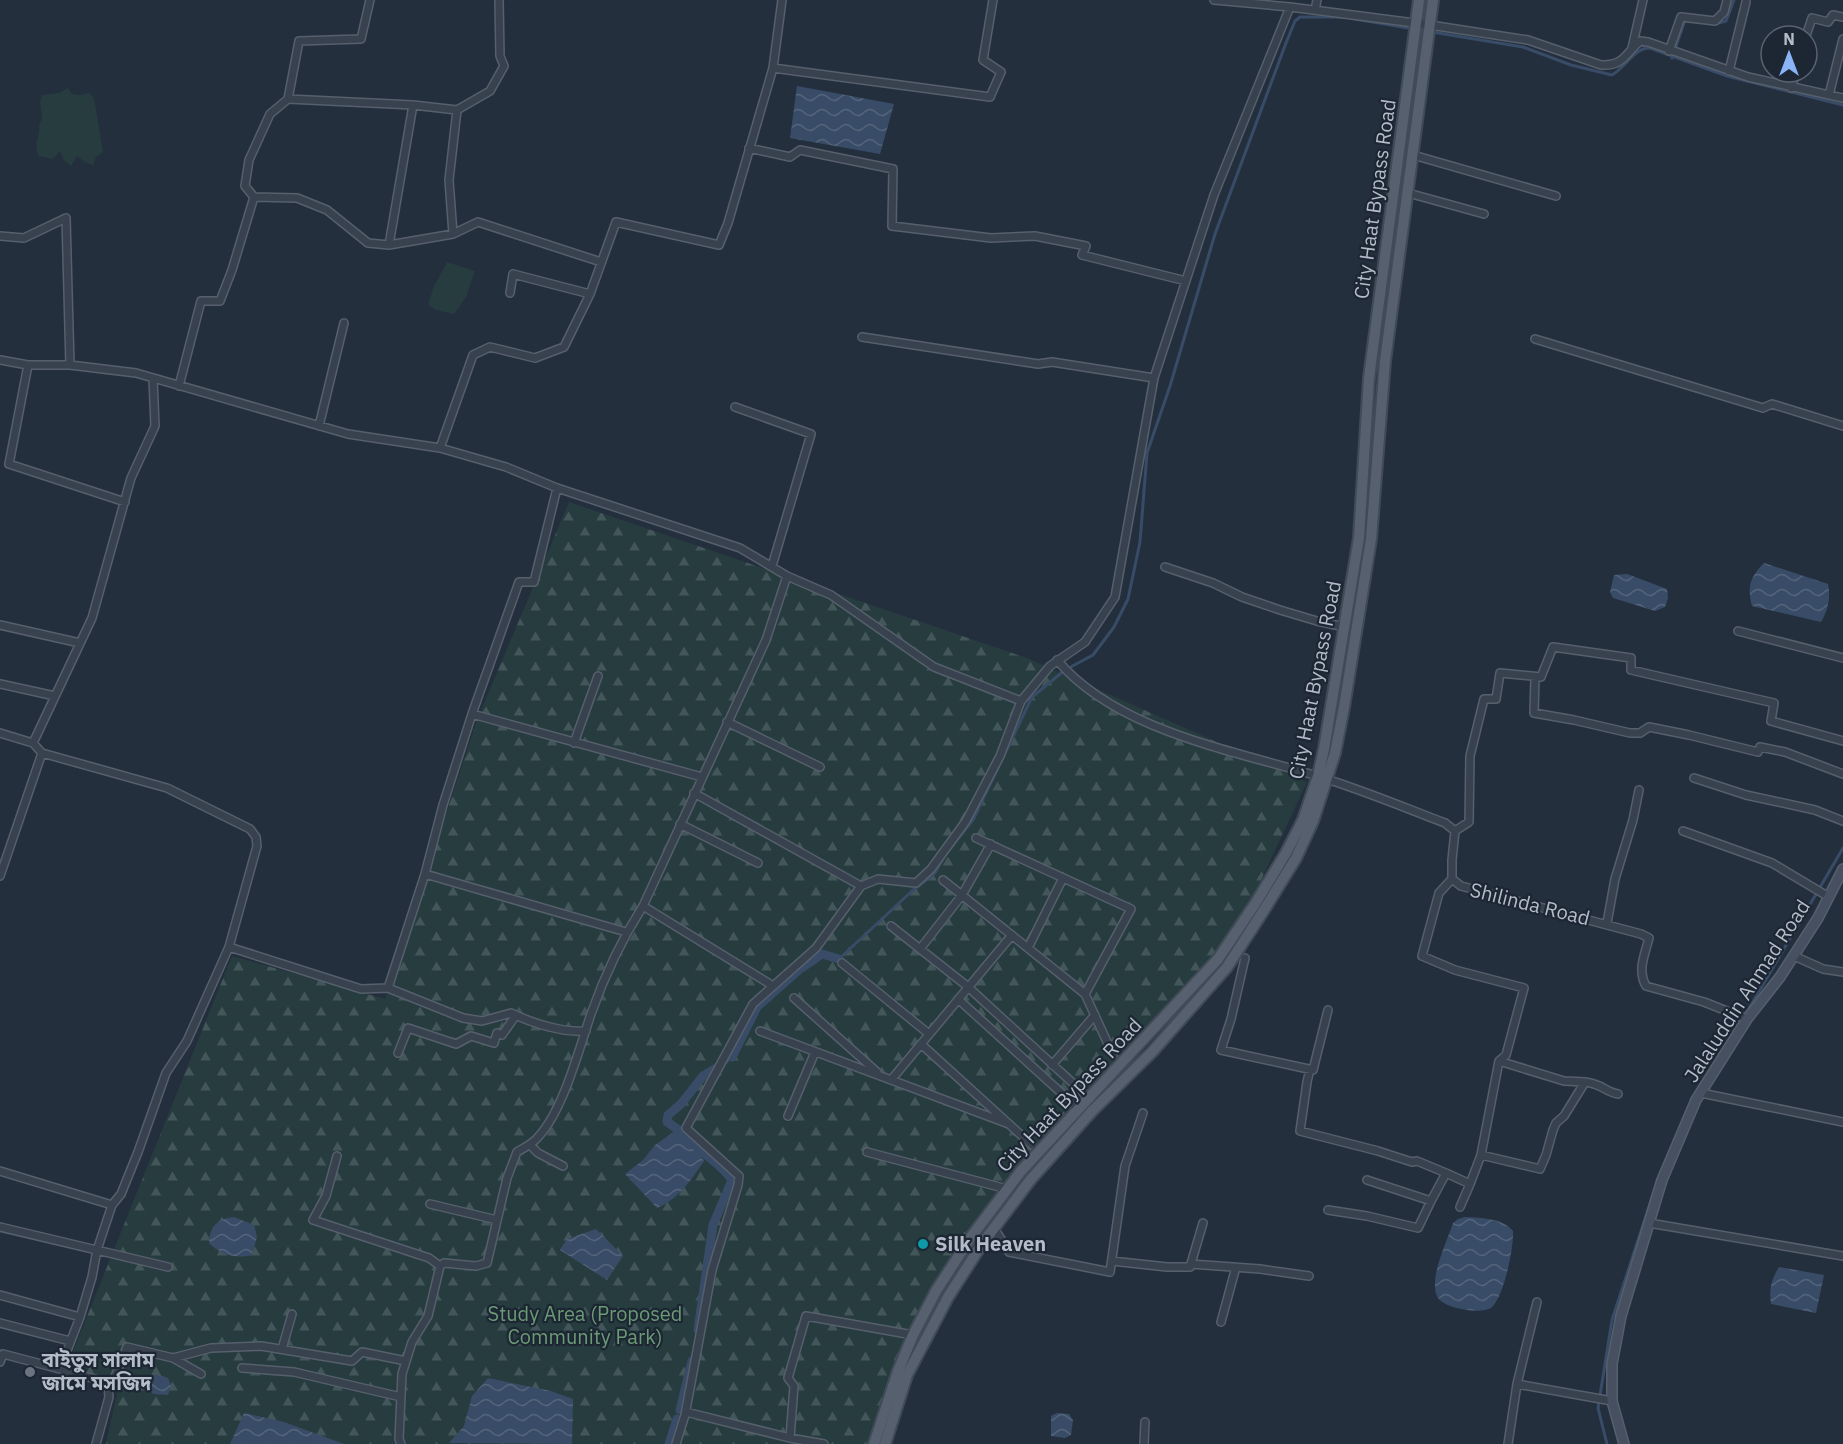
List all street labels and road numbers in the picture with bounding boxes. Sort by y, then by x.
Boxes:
street label: City Haat Bypass Road [1347,97,1402,301]
street label: City Haat Bypass Road [1282,578,1347,781]
street label: Shilinda Road [1467,876,1593,931]
street label: Jalaluddin Ahmad Road [1677,894,1816,1087]
street label: City Haat Bypass Road [990,1012,1147,1178]

